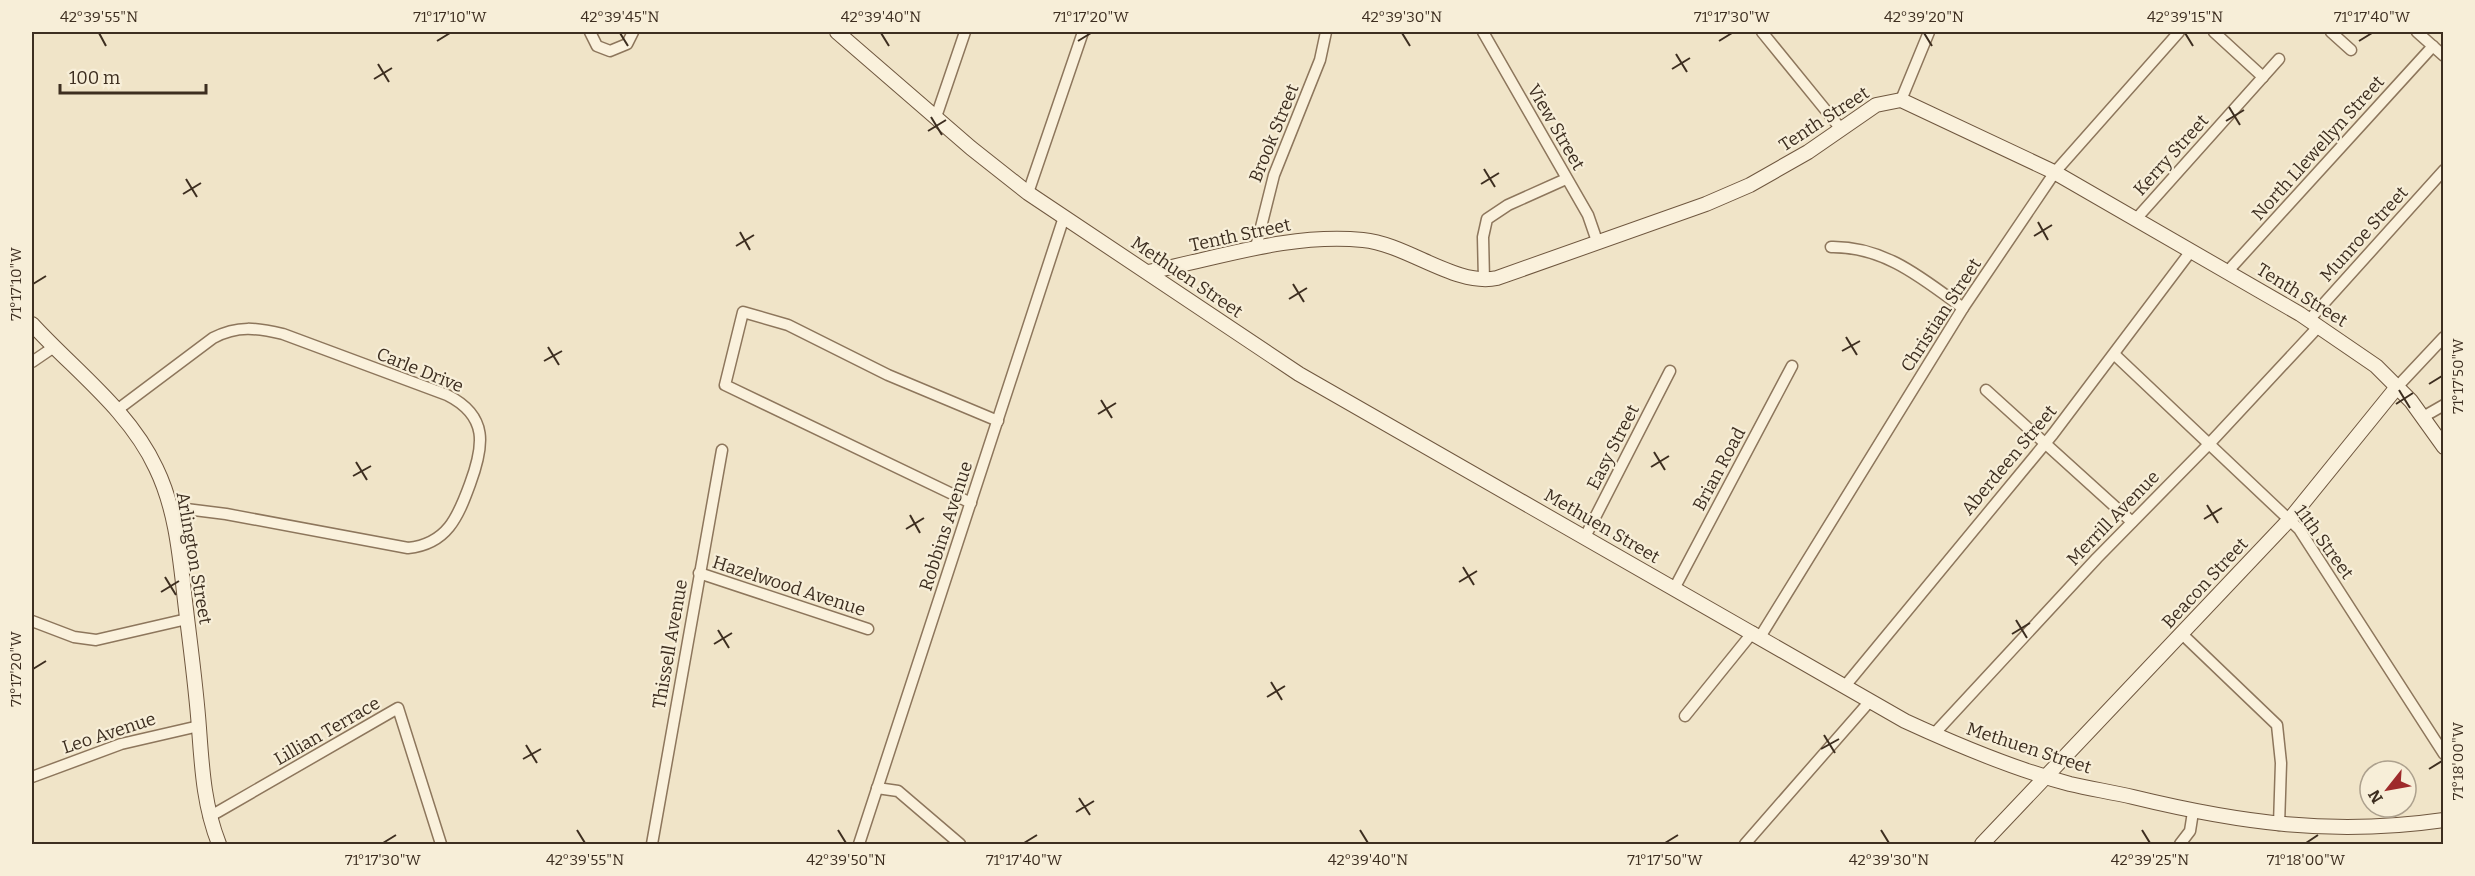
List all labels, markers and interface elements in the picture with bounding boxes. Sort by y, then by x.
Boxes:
text: 42°39'55"N [60,8,138,26]
text: 71°17'10"W [413,8,487,26]
text: 42°39'45"N [581,8,660,26]
text: 42°39'40"N [841,8,921,26]
text: 71°17'20"W [1053,8,1129,26]
text: 42°39'30"N [1362,8,1442,26]
text: 71°17'30"W [1694,8,1771,26]
text: 42°39'20"N [1884,8,1964,26]
text: 42°39'15"N [2147,8,2223,26]
text: 71°17'40"W [2334,8,2411,26]
scale bar [60,57,206,95]
text: 100 m [69,67,120,89]
street label: North Llewellyn Street [2247,71,2389,225]
street label: Brook Street [1244,80,1304,185]
street label: View Street [1523,80,1590,174]
street label: Tenth Street [1775,82,1874,156]
street label: Kerry Street [2129,110,2214,200]
street label: Munroe Street [2315,181,2413,286]
street label: Tenth Street [1187,213,1293,256]
street label: Methuen Street [1127,232,1247,323]
text: 71°17'10"W [7,247,25,321]
street label: Christian Street [1896,254,1986,376]
street label: Tenth Street [2253,258,2352,332]
text: 71°17'50"W [2449,338,2467,414]
street label: Carle Drive [373,343,467,397]
street label: Easy Street [1582,400,1644,493]
street label: Aberdeen Street [1957,400,2062,519]
street label: Brian Road [1688,423,1750,514]
street label: Robbins Avenue [915,458,977,594]
street label: Merrill Avenue [2062,466,2164,570]
street label: Methuen Street [1540,484,1664,568]
street label: Arlington Street [172,490,217,627]
street label: 11th Street [2290,501,2359,584]
street label: Beacon Street [2157,533,2253,633]
street label: Hazelwood Avenue [710,551,868,621]
street label: Thissell Avenue [648,577,692,711]
text: 71°17'20"W [7,631,25,707]
street label: Lillian Terrace [270,692,384,770]
street label: Leo Avenue [60,708,158,758]
street label: Methuen Street [1964,717,2095,779]
text: 71°18'00"W [2449,721,2467,800]
north arrow [2358,759,2418,819]
text: N [2364,786,2387,807]
text: 71°17'30"W [345,851,422,869]
text: 42°39'55"N [546,851,624,869]
text: 42°39'50"N [806,851,886,869]
text: 71°17'40"W [986,851,1063,869]
text: 42°39'40"N [1328,851,1408,869]
text: 71°17'50"W [1627,851,1703,869]
text: 42°39'30"N [1849,851,1929,869]
text: 42°39'25"N [2111,851,2189,869]
text: 71°18'00"W [2267,851,2346,869]

